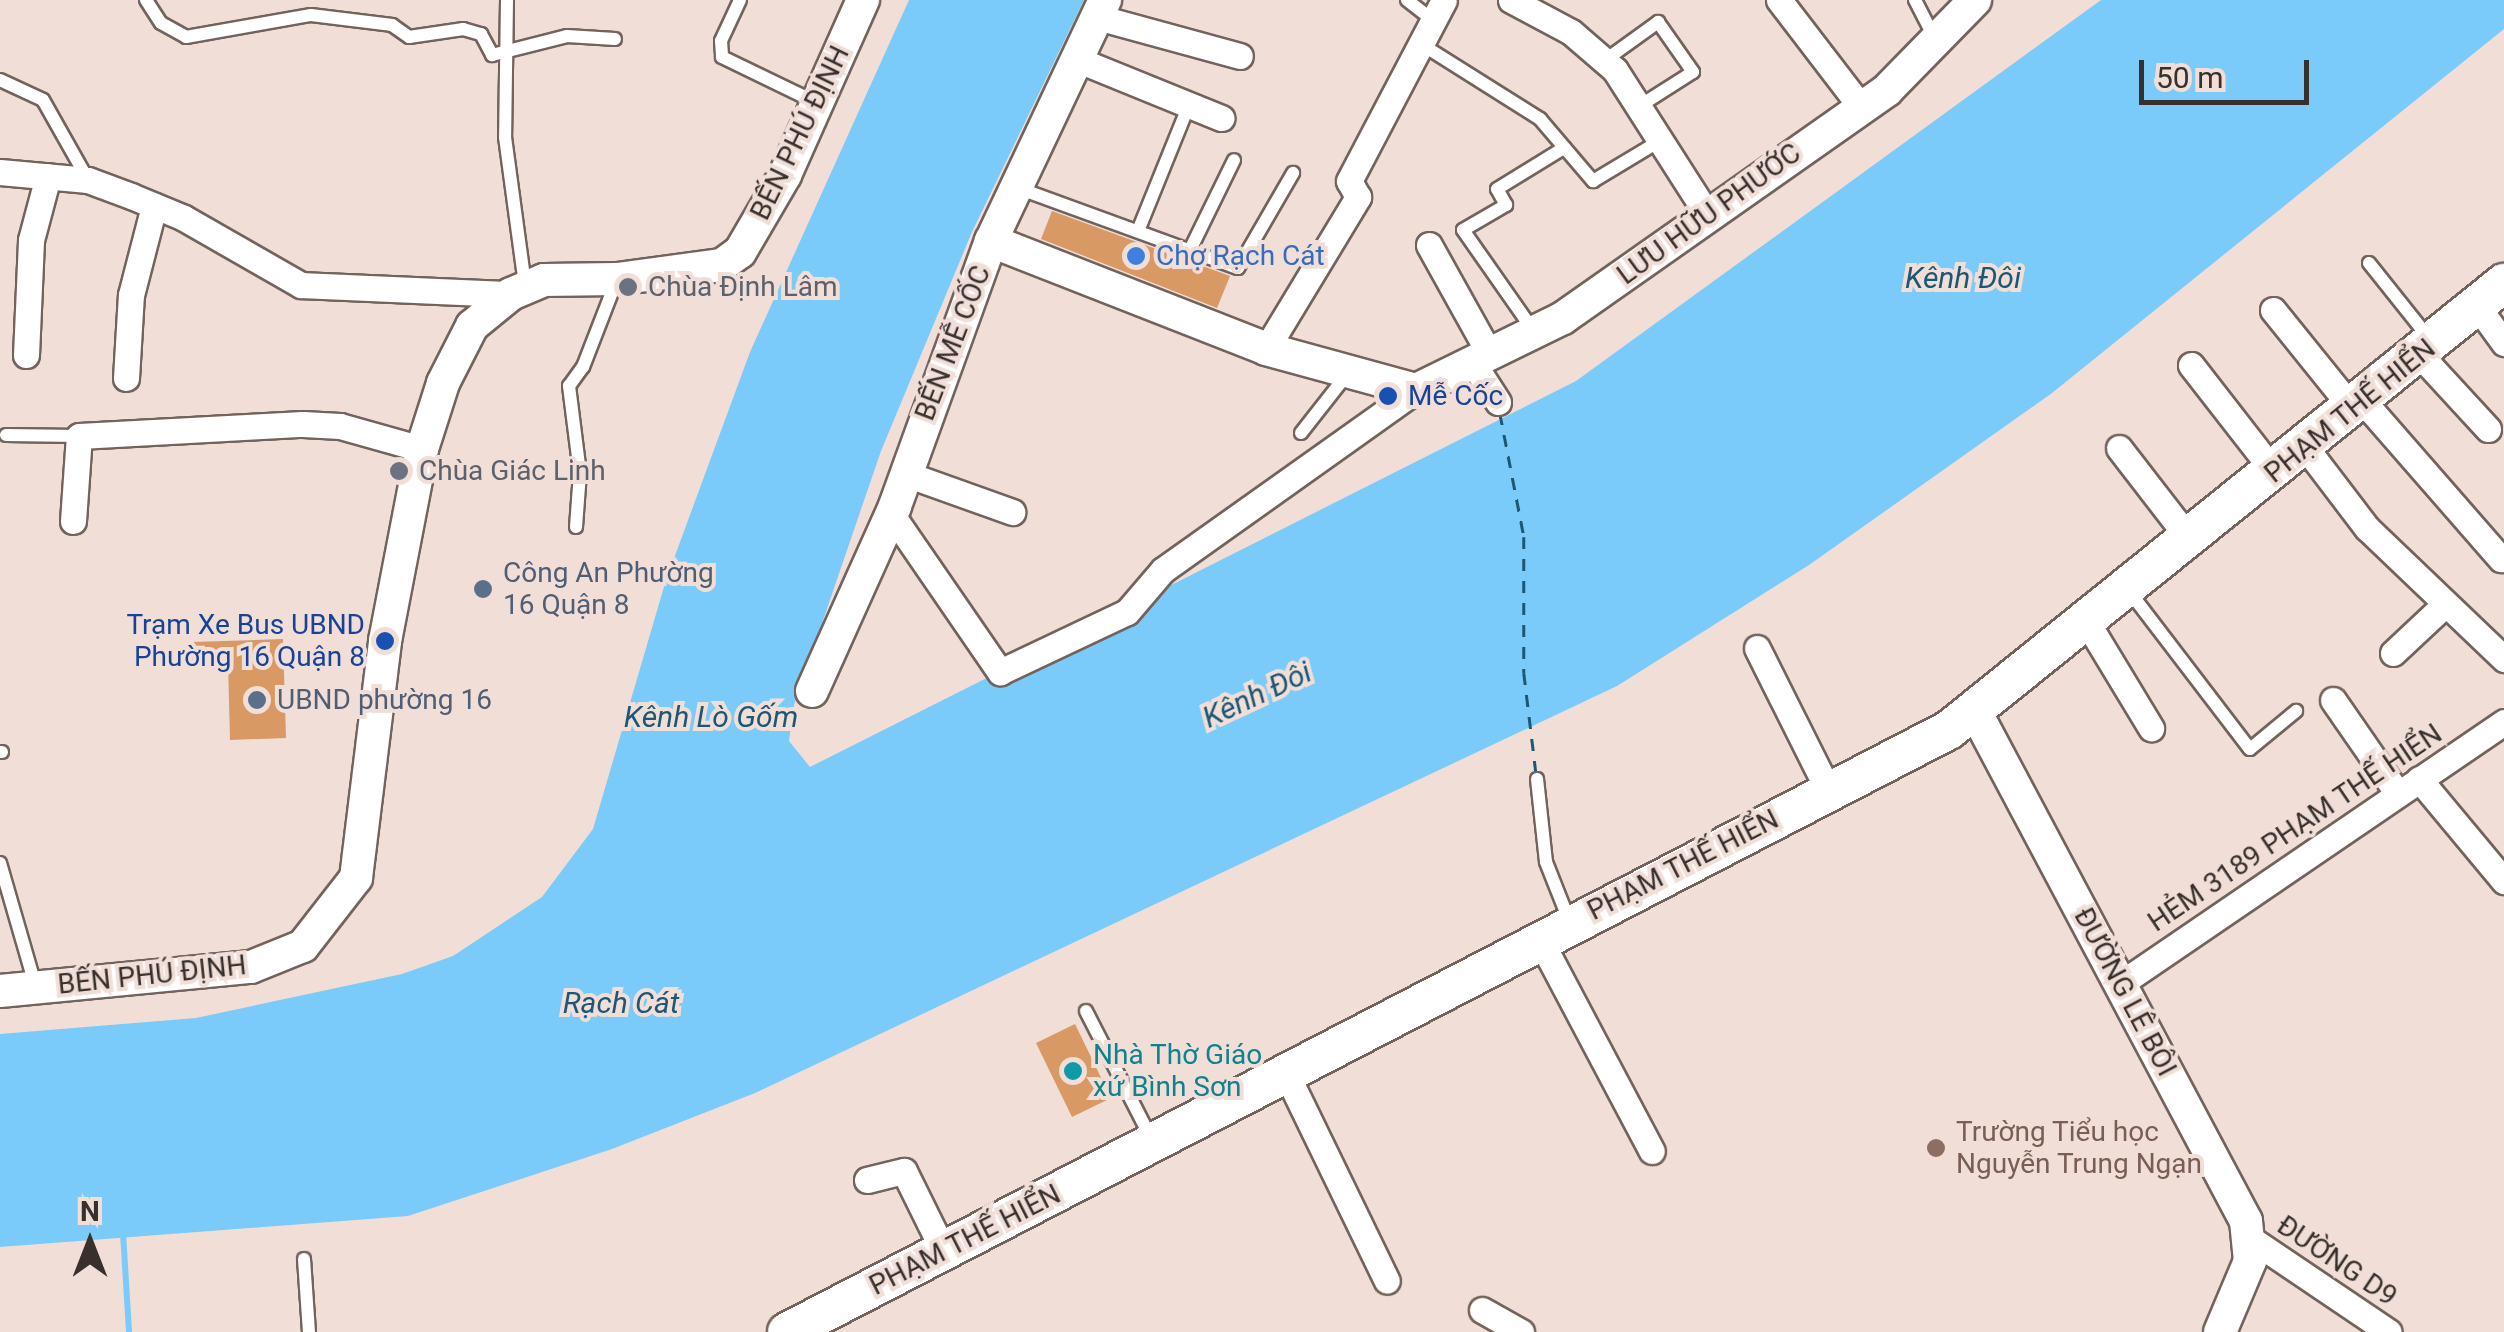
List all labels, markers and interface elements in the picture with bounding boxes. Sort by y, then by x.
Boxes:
scale bar [2144,40,2314,102]
street label: BẾN PHÚ ĐỊNH [743,41,857,225]
text: 50 m [2156,60,2223,95]
street label: LƯU HỮU PHƯỚC [1611,136,1807,292]
place label: Chợ Rạch Cát [1156,239,1325,273]
marker: Chợ Rạch Cát [1125,245,1147,267]
water label: Kênh Đôi [1905,260,2021,296]
street label: BẾN MỄ CỐC [908,261,998,425]
place label: Chùa Định Lâm [648,270,838,304]
marker: Chùa Định Lâm [617,276,639,298]
street label: PHẠM THẾ HIỂN [2258,332,2442,490]
place label: Mễ Cốc [1408,379,1503,413]
marker: Mễ Cốc [1377,385,1399,407]
place label: Chùa Giác Linh [419,454,606,488]
marker: Chùa Giác Linh [388,460,410,482]
place label: Công An Phường 16 Quận 8 [503,556,714,622]
marker: Công An Phường 16 Quận 8 [472,578,494,600]
place label: Trạm Xe Bus UBND Phường 16 Quận 8 [126,608,365,674]
marker: Trạm Xe Bus UBND Phường 16 Quận 8 [374,630,396,652]
water label: Kênh Đôi [1197,654,1317,736]
place label: UBND phường 16 [277,683,492,717]
marker: UBND phường 16 [246,689,268,711]
water label: Kênh Lò Gốm [624,699,798,735]
street label: HẺM 3189 PHẠM THẾ HIỂN [2141,717,2449,939]
street label: PHẠM THẾ HIỂN [1582,802,1784,928]
street label: ĐƯỜNG LÊ BÔI [2067,902,2183,1082]
street label: BẾN PHÚ ĐỊNH [56,948,248,1002]
water label: Rạch Cát [563,985,679,1021]
place label: Nhà Thờ Giáo xứ Bình Sơn [1093,1038,1263,1104]
marker: Nhà Thờ Giáo xứ Bình Sơn [1062,1060,1084,1082]
place label: Trường Tiểu học Nguyễn Trung Ngạn [1956,1115,2203,1181]
marker: Trường Tiểu học Nguyễn Trung Ngạn [1925,1137,1947,1159]
street label: PHẠM THẾ HIỂN [864,1177,1066,1303]
north arrow [40,1192,140,1292]
text: N [80,1195,100,1228]
street label: ĐƯỜNG D9 [2271,1209,2403,1313]

